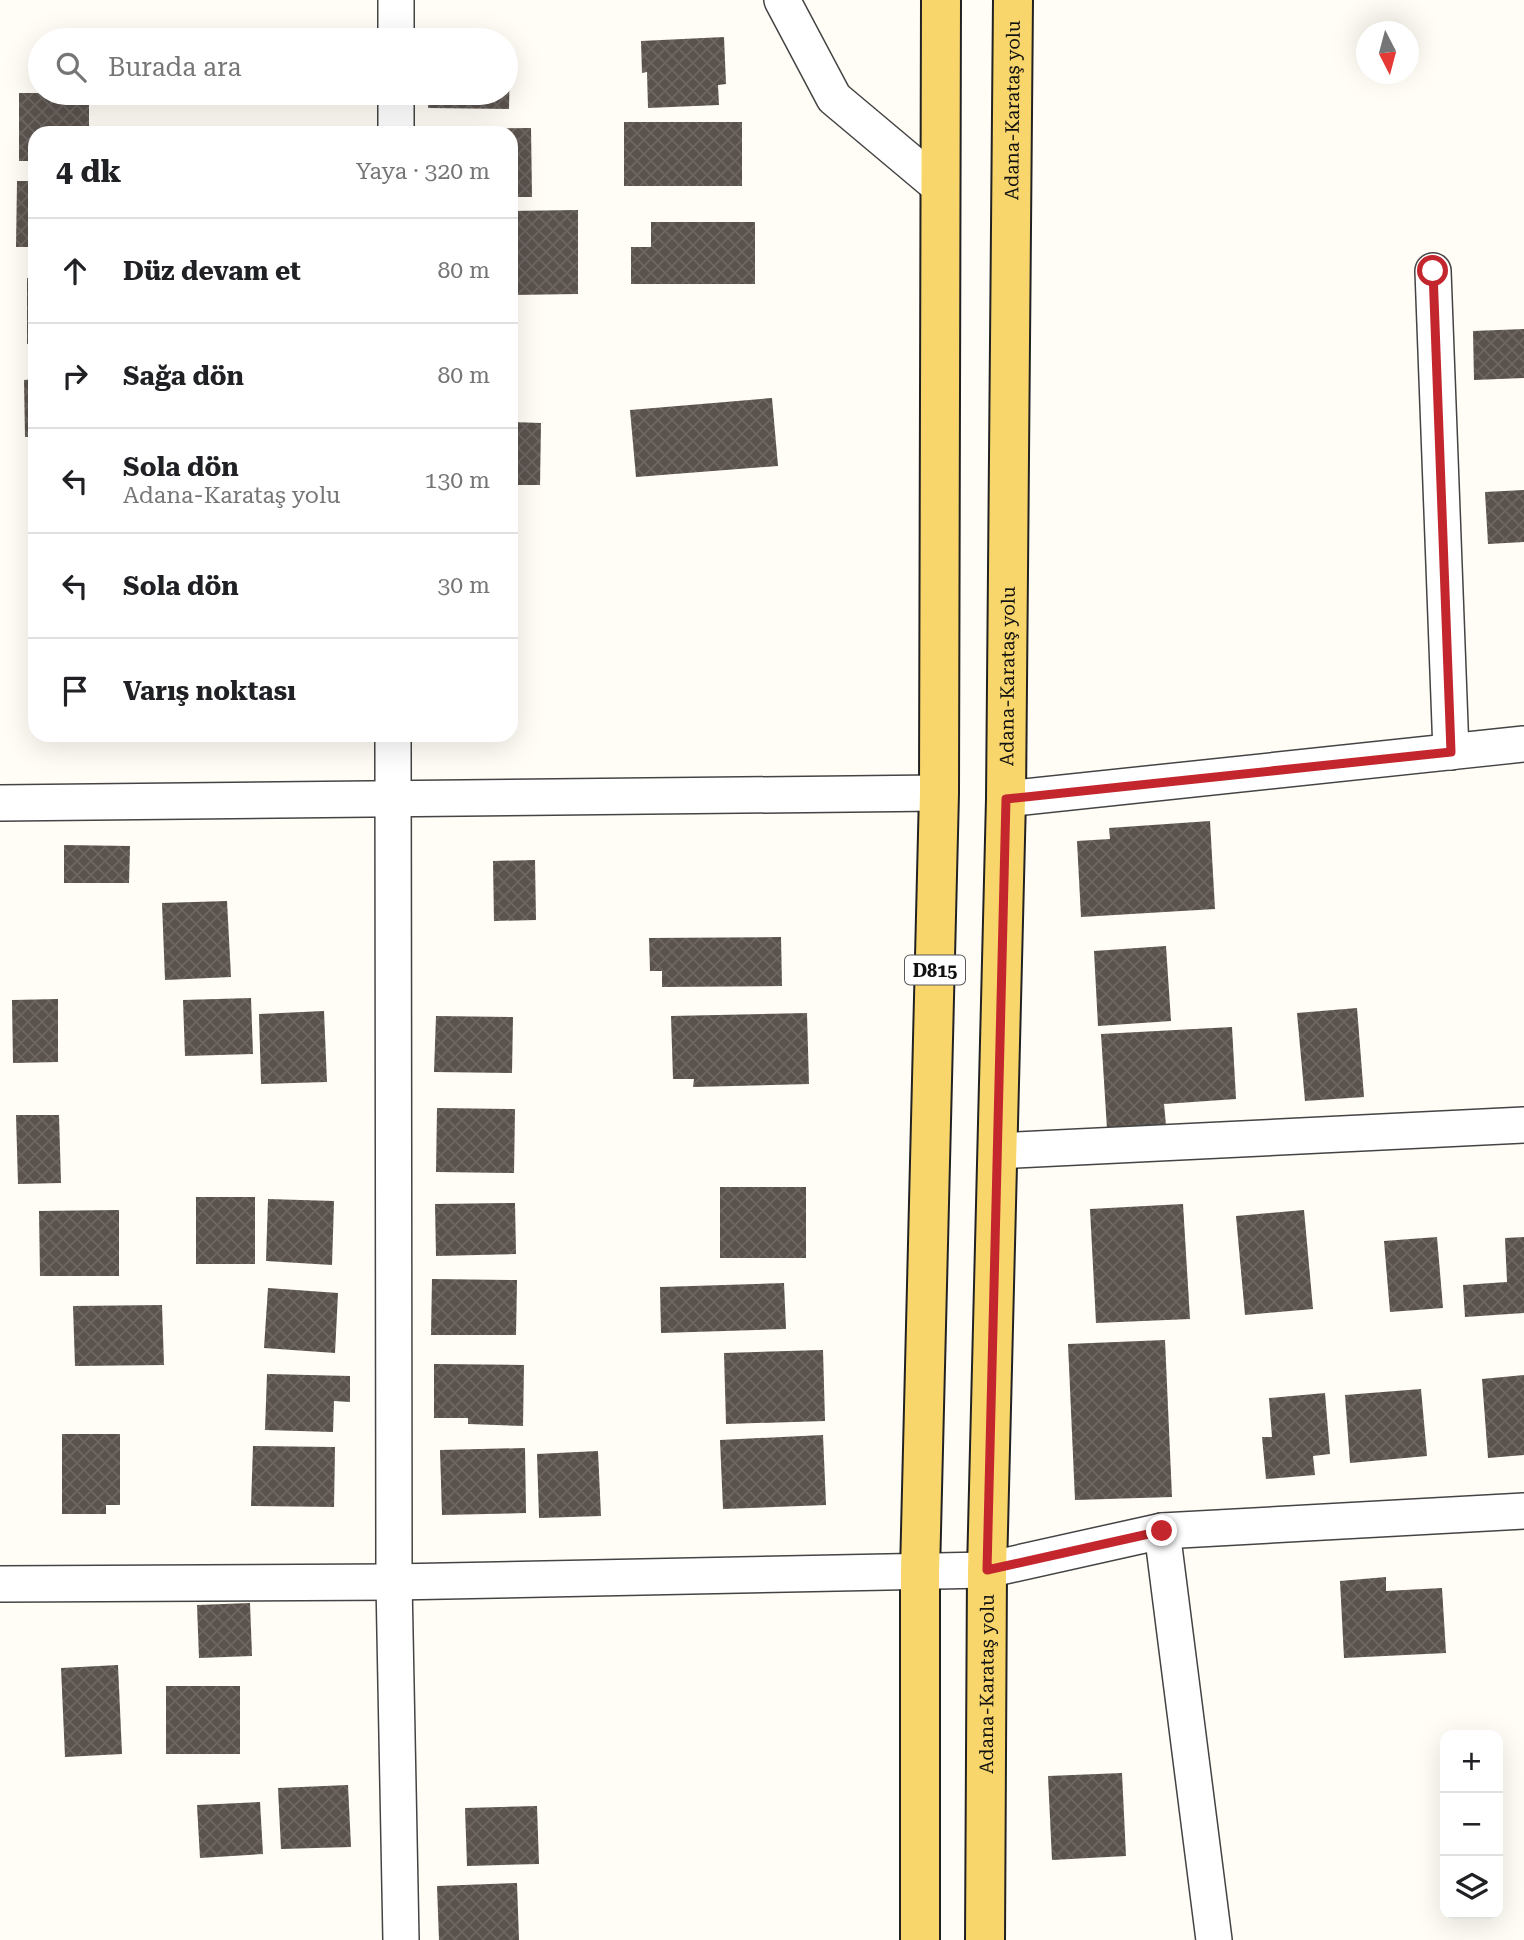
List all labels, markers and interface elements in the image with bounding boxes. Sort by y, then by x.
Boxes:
street label: Adana-Karataş yolu [1000,20,1024,200]
north arrow [1356,21,1419,84]
search box [28,28,518,105]
icon: search [52,48,90,86]
text: Burada ara [108,52,242,82]
text: 4 dk [56,154,121,189]
text: Yaya · 320 m [356,158,490,185]
icon: ahead [56,252,94,290]
route start [1417,255,1448,286]
text: Düz devam et [123,256,301,286]
text: 80 m [437,257,490,284]
icon: right [56,357,94,395]
text: Sağa dön [123,361,244,391]
text: 80 m [437,362,490,389]
text: Sola dön [123,452,239,482]
icon: left [56,462,94,500]
text: 130 m [425,467,490,494]
text: Adana-Karataş yolu [123,482,340,509]
icon: left [56,567,94,605]
text: Sola dön [123,571,239,601]
text: 30 m [437,572,490,599]
street label: Adana-Karataş yolu [995,586,1019,766]
icon: arrive [56,672,94,710]
text: Varış noktası [123,676,296,706]
road number: D815 [905,956,965,985]
route end [1146,1515,1177,1546]
street label: Adana-Karataş yolu [974,1594,998,1774]
map controls [1440,1730,1503,1919]
button: + [1440,1730,1503,1793]
button: − [1440,1793,1503,1856]
button: layers [1440,1856,1503,1919]

